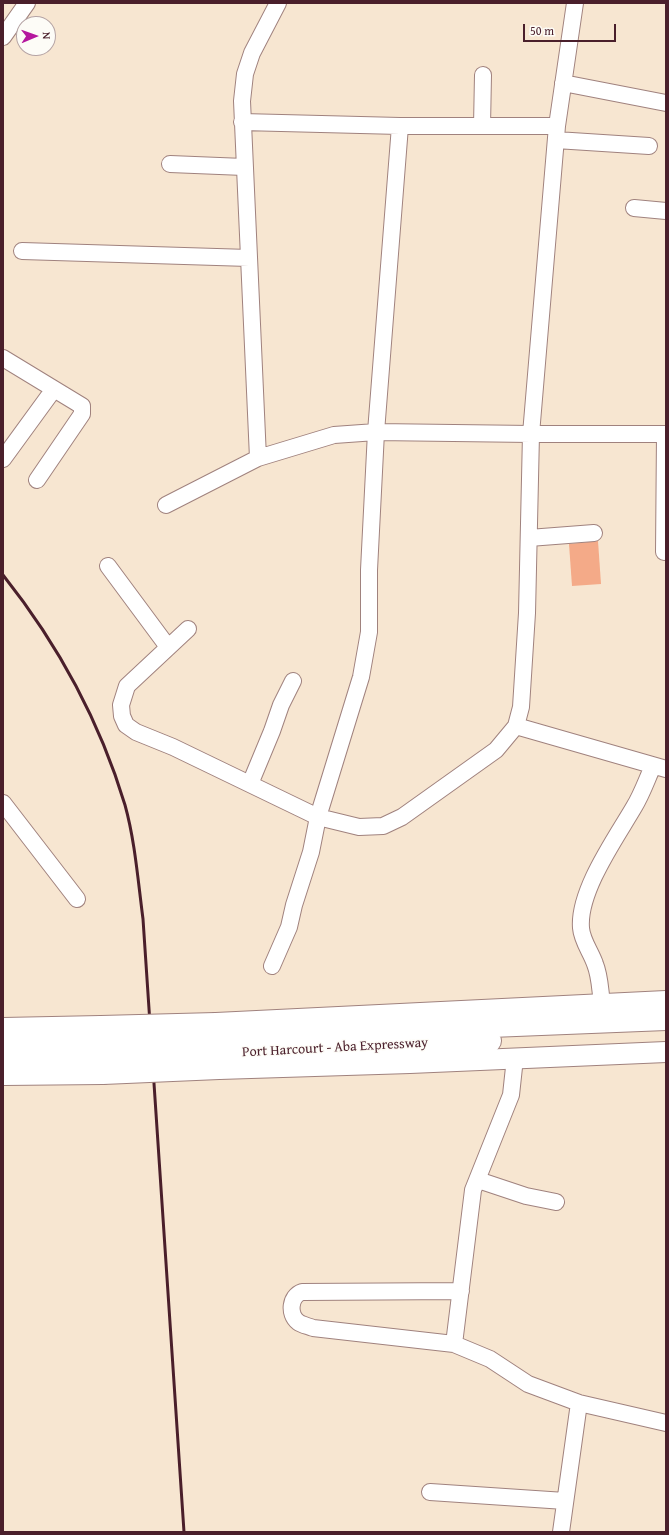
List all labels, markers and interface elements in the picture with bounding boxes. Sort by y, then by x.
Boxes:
north arrow [16,16,56,56]
scale bar [525,16,618,42]
text: 50 m [530,22,554,39]
text: N [39,32,55,40]
street label: Port Harcourt - Aba Expressway [242,1035,428,1061]

